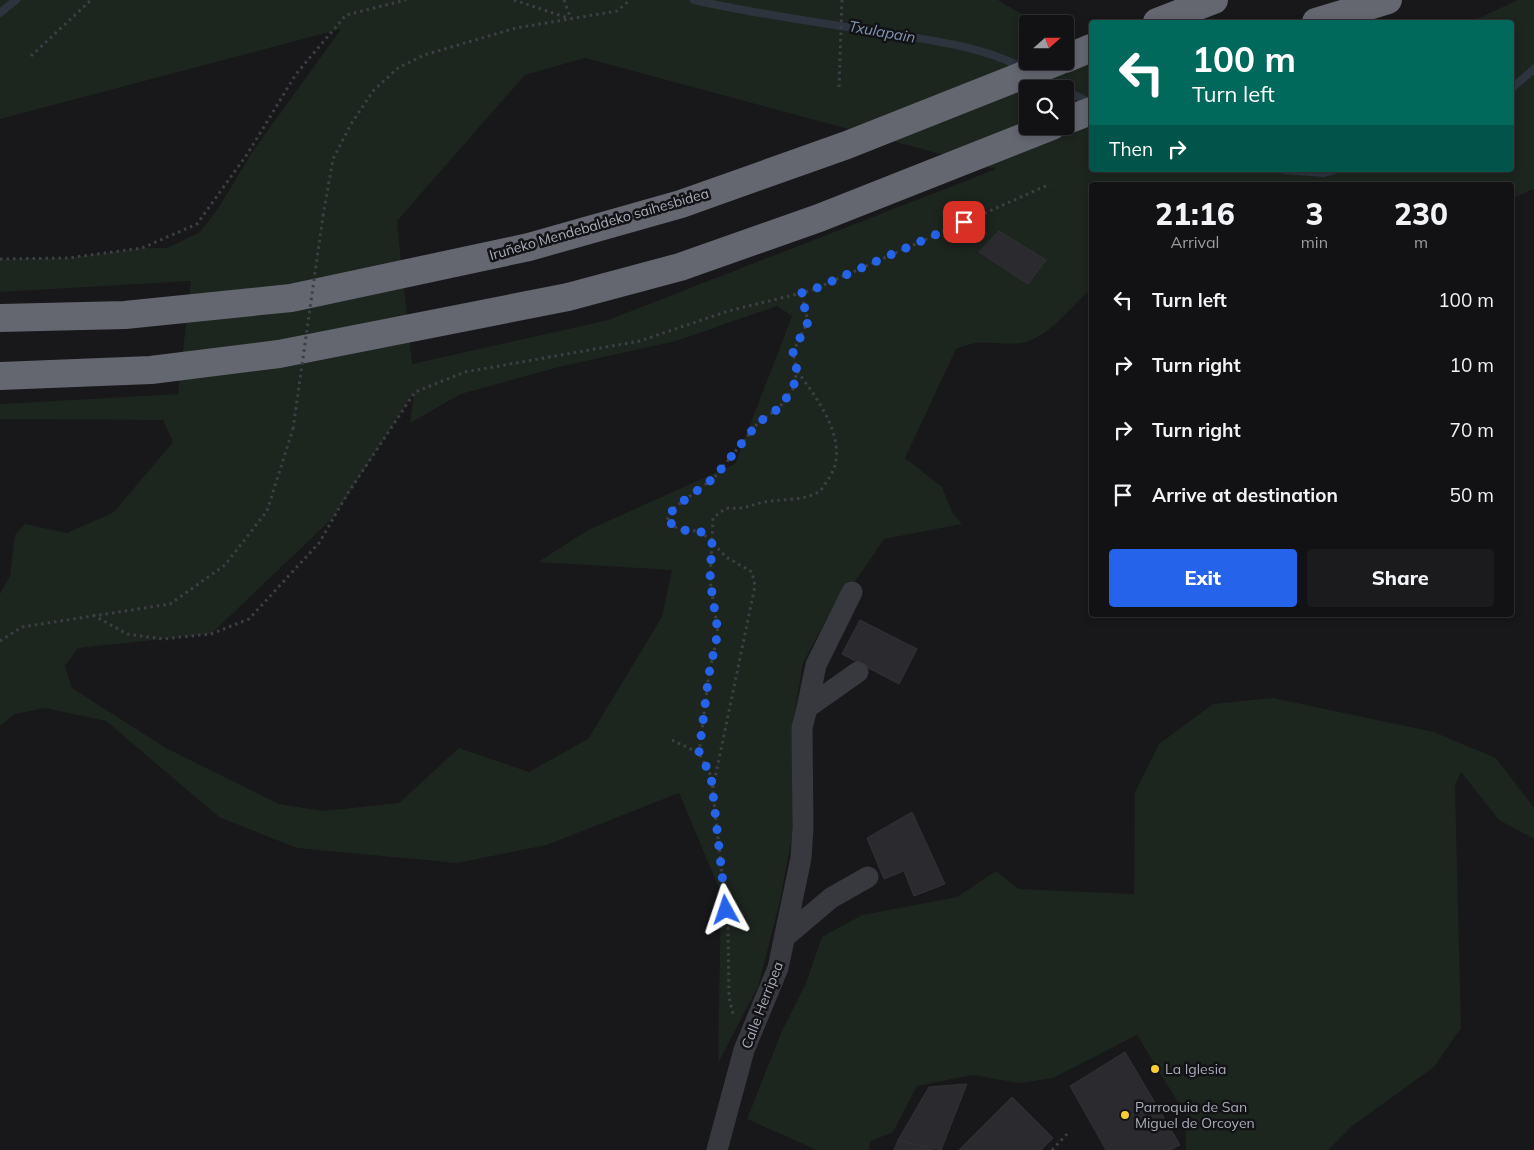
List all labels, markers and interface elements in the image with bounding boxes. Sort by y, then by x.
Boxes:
north arrow [1019,15,1074,70]
map controls [1019,15,1074,135]
water label: Txulapain [847,16,917,47]
text: 100 m [1192,37,1296,81]
icon: left [1109,40,1174,105]
button: search [1019,80,1074,135]
text: Turn left [1192,80,1275,108]
icon: right [1163,135,1191,163]
text: Then [1109,137,1153,161]
street label: Iruñeko Mendebaldeko saihesbidea [487,184,711,264]
text: 21:16 [1155,195,1235,233]
text: 3 [1305,195,1323,233]
text: 230 [1394,195,1448,233]
pin [943,201,985,243]
icon: arrive [950,208,978,236]
text: Arrival [1170,232,1219,252]
text: min [1301,232,1328,252]
text: m [1414,232,1428,252]
icon: left [1109,286,1137,314]
text: Turn left [1152,288,1227,312]
text: 100 m [1438,288,1494,312]
icon: right [1109,351,1137,379]
text: Turn right [1152,353,1241,377]
text: 10 m [1450,353,1494,377]
icon: right [1109,416,1137,444]
text: Turn right [1152,418,1241,442]
text: 70 m [1450,418,1494,442]
icon: arrive [1109,481,1137,509]
text: Arrive at destination [1152,483,1338,507]
text: 50 m [1450,483,1494,507]
button: Exit [1109,549,1297,607]
button: Share [1307,549,1494,607]
position arrow [699,883,751,935]
street label: Calle Herripea [737,959,787,1051]
place label: La Iglesia [1165,1060,1226,1078]
marker: La Iglesia [1149,1063,1161,1075]
place label: Parroquia de San Miguel de Orcoyen [1135,1098,1255,1132]
marker: Parroquia de San Miguel de Orcoyen [1119,1109,1131,1121]

